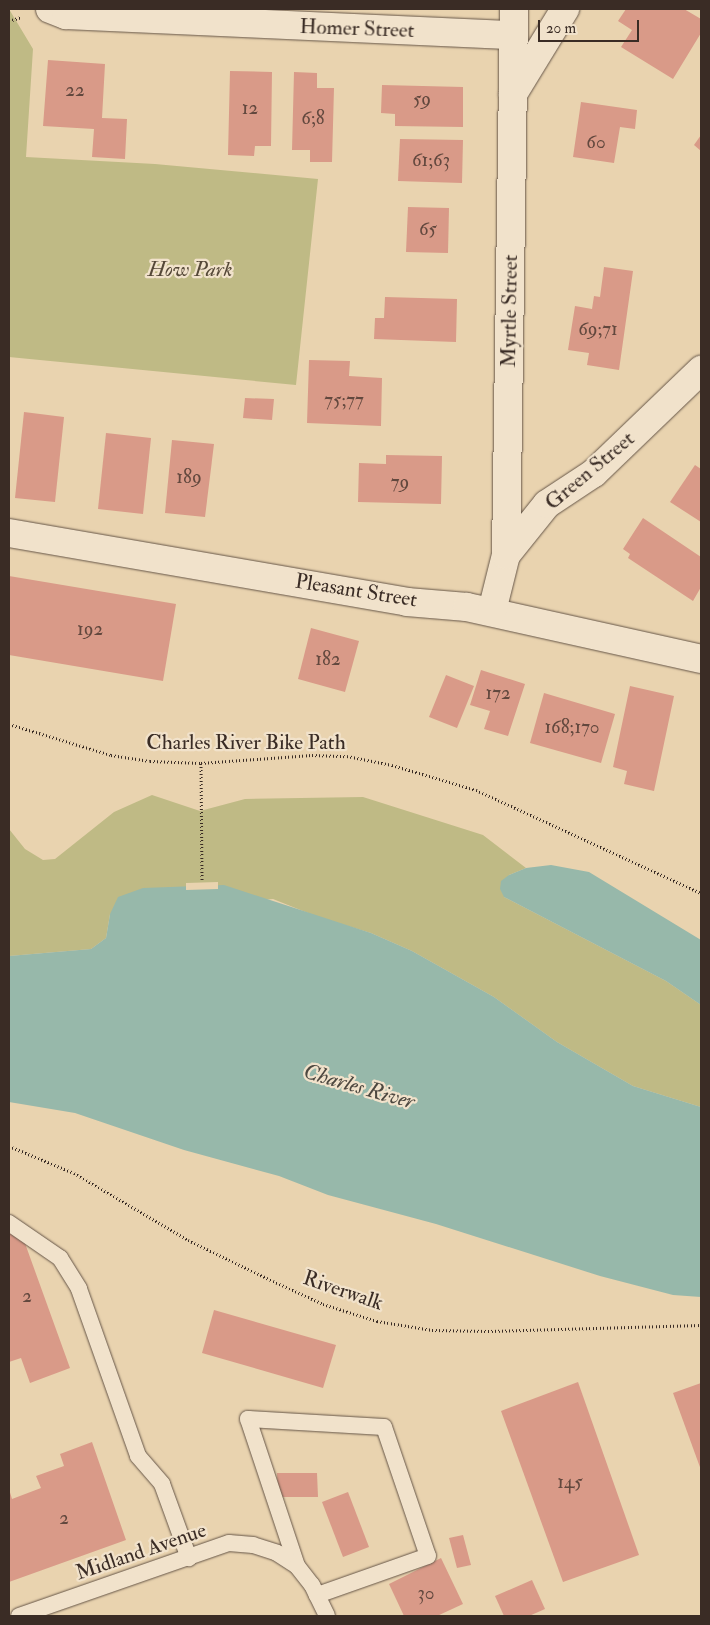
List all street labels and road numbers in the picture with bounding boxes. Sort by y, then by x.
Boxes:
street label: Homer Street [299,14,415,44]
street label: Myrtle Street [496,254,524,368]
street label: Green Street [540,426,640,516]
street label: Pleasant Street [293,569,419,613]
street label: Charles River Bike Path [146,730,346,756]
street label: Riverwalk [300,1266,386,1316]
street label: Midland Avenue [72,1518,210,1586]

